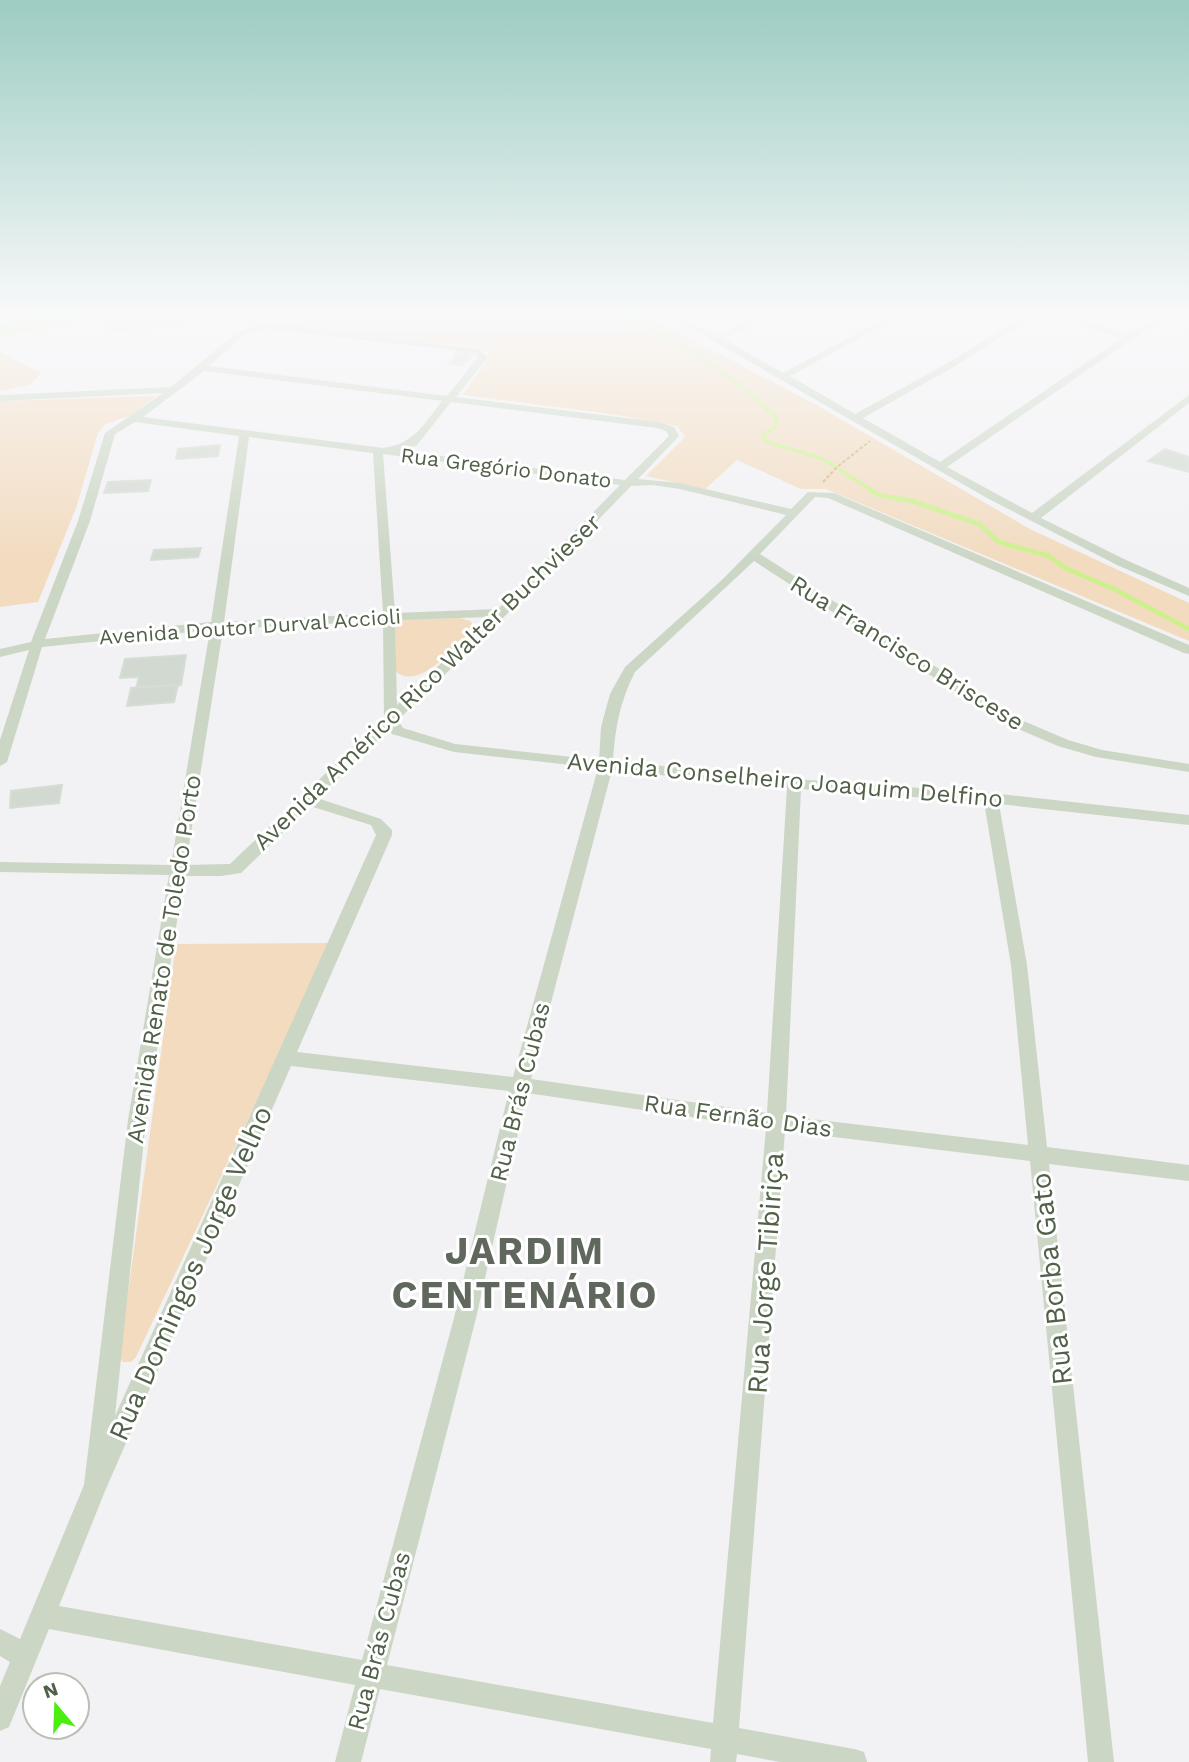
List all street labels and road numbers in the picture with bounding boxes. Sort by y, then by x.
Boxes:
street label: Rua Gregório Donato [399,442,613,493]
street label: Avenida Américo Rico Walter Buchvieser [248,508,607,856]
street label: Rua Francisco Briscese [785,570,1029,736]
street label: Avenida Doutor Durval Accioli [98,603,402,650]
street label: Avenida Conselheiro Joaquim Delfino [566,747,1004,813]
street label: Avenida Renato de Toledo Porto [121,773,207,1145]
street label: Rua Brás Cubas [484,999,556,1185]
street label: Rua Fernão Dias [642,1089,834,1143]
street label: Rua Domingos Jorge Velho [102,1101,279,1446]
street label: Rua Jorge Tibiriça [741,1151,790,1395]
street label: Rua Borba Gato [1024,1171,1079,1387]
street label: Rua Brás Cubas [342,1549,416,1733]

